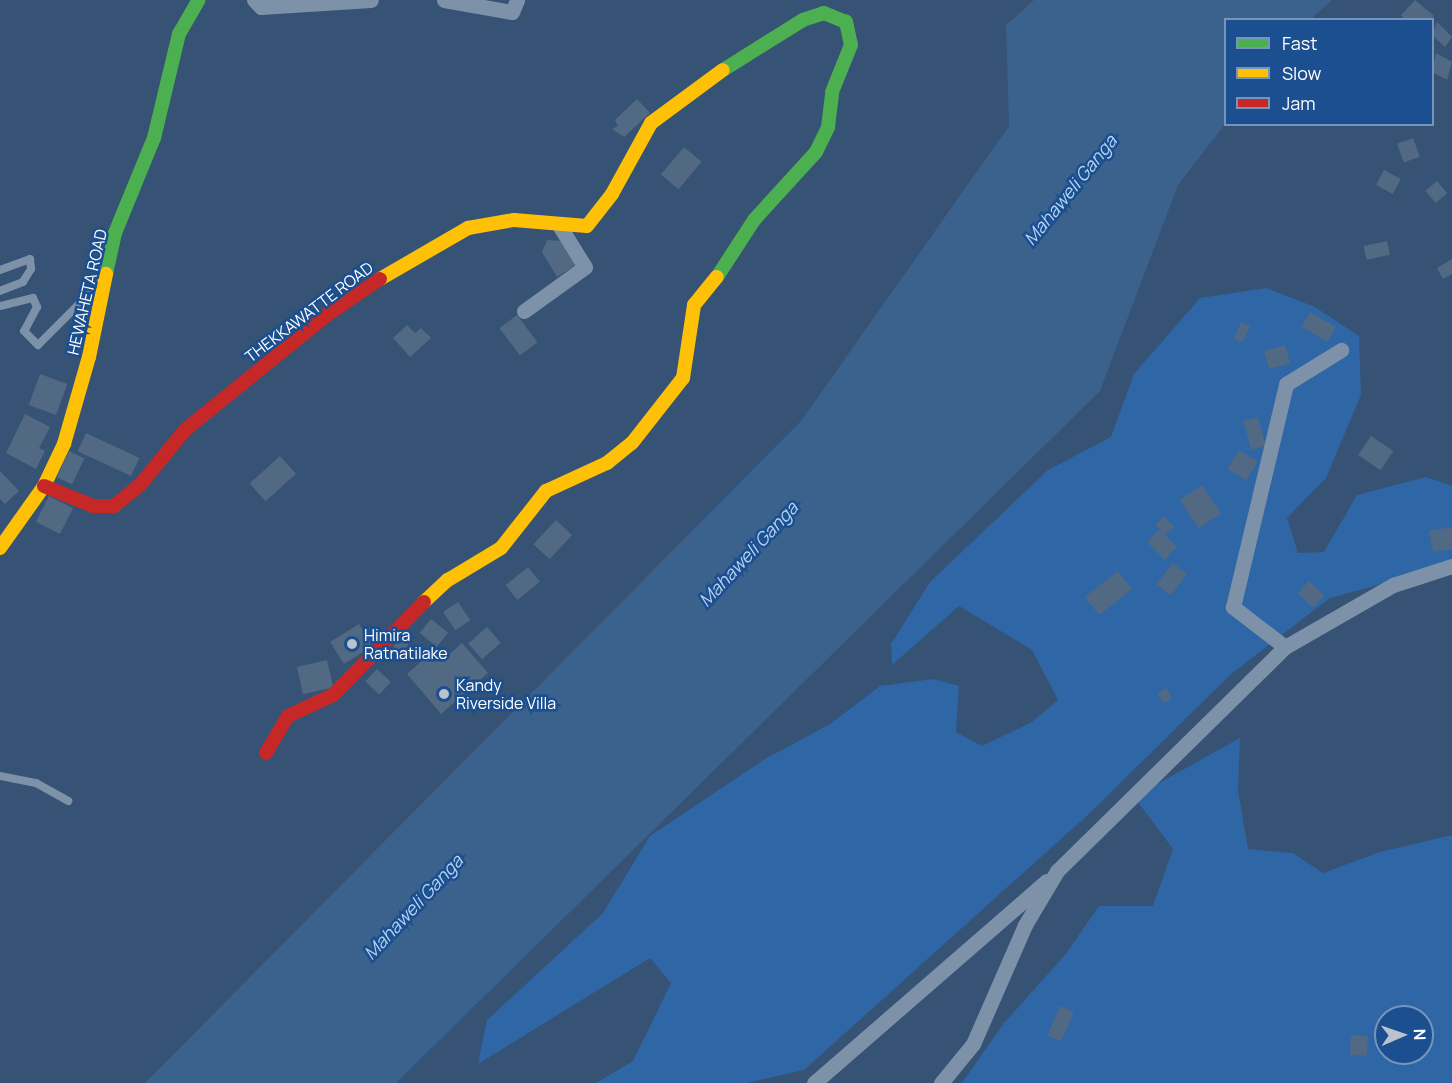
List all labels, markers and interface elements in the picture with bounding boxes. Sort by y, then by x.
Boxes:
legend [1224,18,1434,126]
text: Fast [1282,31,1317,55]
text: Slow [1282,61,1321,85]
text: Jam [1282,91,1316,115]
water label: Mahaweli Ganga [1019,131,1121,249]
street label: HEWAHETA ROAD [63,227,111,357]
street label: THEKKAWATTE ROAD [241,258,377,366]
water label: Mahaweli Ganga [694,497,802,611]
place label: Himira Ratnatilake [364,625,448,663]
marker: Himira Ratnatilake [345,637,359,651]
place label: Kandy Riverside Villa [456,675,556,713]
marker: Kandy Riverside Villa [437,687,451,701]
water label: Mahaweli Ganga [359,850,467,964]
north arrow [1374,1005,1434,1065]
text: N [1409,1028,1431,1041]

